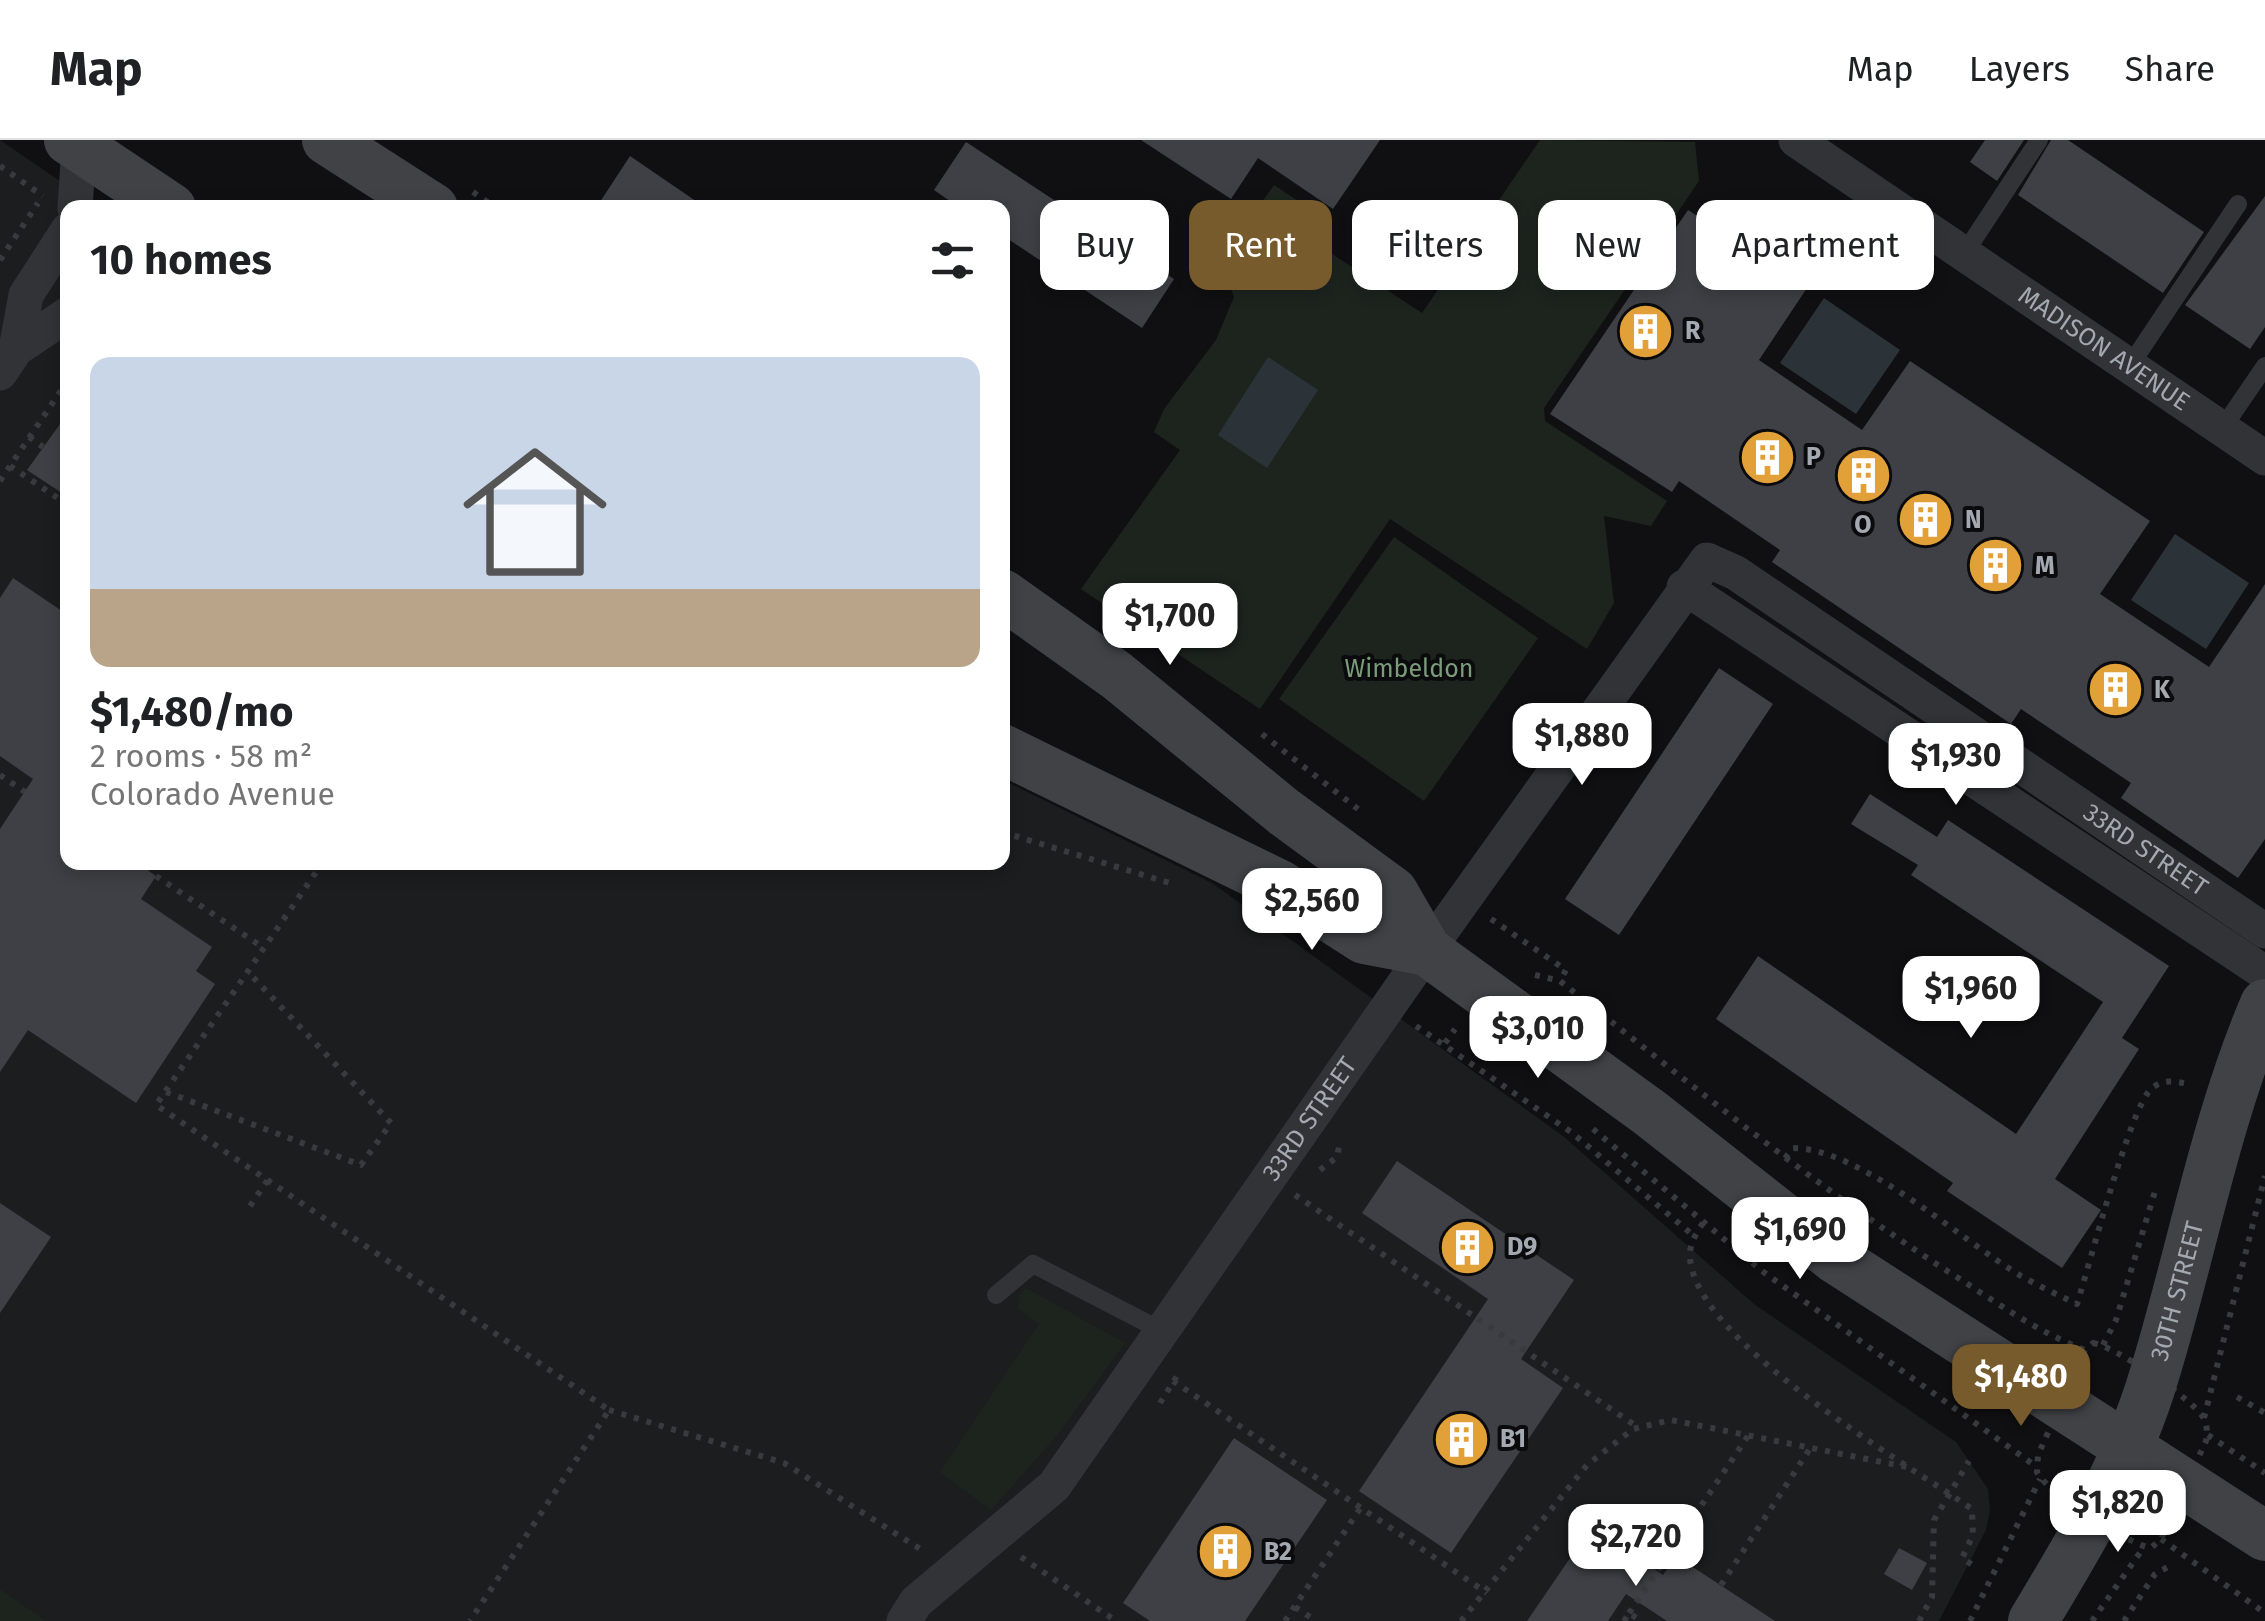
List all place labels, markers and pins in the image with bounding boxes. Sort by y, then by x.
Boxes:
building icon: R [1616,301,1676,361]
place label: R [1685,316,1701,346]
building icon: P [1737,427,1797,487]
place label: P [1806,442,1821,472]
building icon: O [1833,446,1893,506]
building icon: N [1896,490,1956,550]
place label: N [1965,505,1982,535]
place label: O [1854,510,1872,540]
building icon: M [1966,536,2026,596]
place label: M [2035,551,2055,581]
pin: $1,700 [1089,583,1251,668]
building icon: K [2085,660,2145,720]
place label: K [2154,675,2171,705]
pin: $1,880 [1501,703,1663,788]
pin: $1,930 [1875,723,2037,808]
pin: $2,560 [1231,868,1393,953]
pin: $1,960 [1890,956,2052,1041]
pin: $3,010 [1457,996,1619,1081]
pin: $1,690 [1719,1197,1881,1282]
building icon: D9 [1438,1217,1498,1277]
place label: D9 [1507,1232,1537,1262]
pin: $1,480 [1940,1344,2102,1429]
building icon: B1 [1431,1409,1491,1469]
place label: B1 [1500,1424,1526,1454]
pin: $1,820 [2037,1470,2199,1555]
pin: $2,720 [1555,1504,1717,1589]
building icon: B2 [1195,1522,1255,1582]
place label: B2 [1264,1537,1292,1567]

